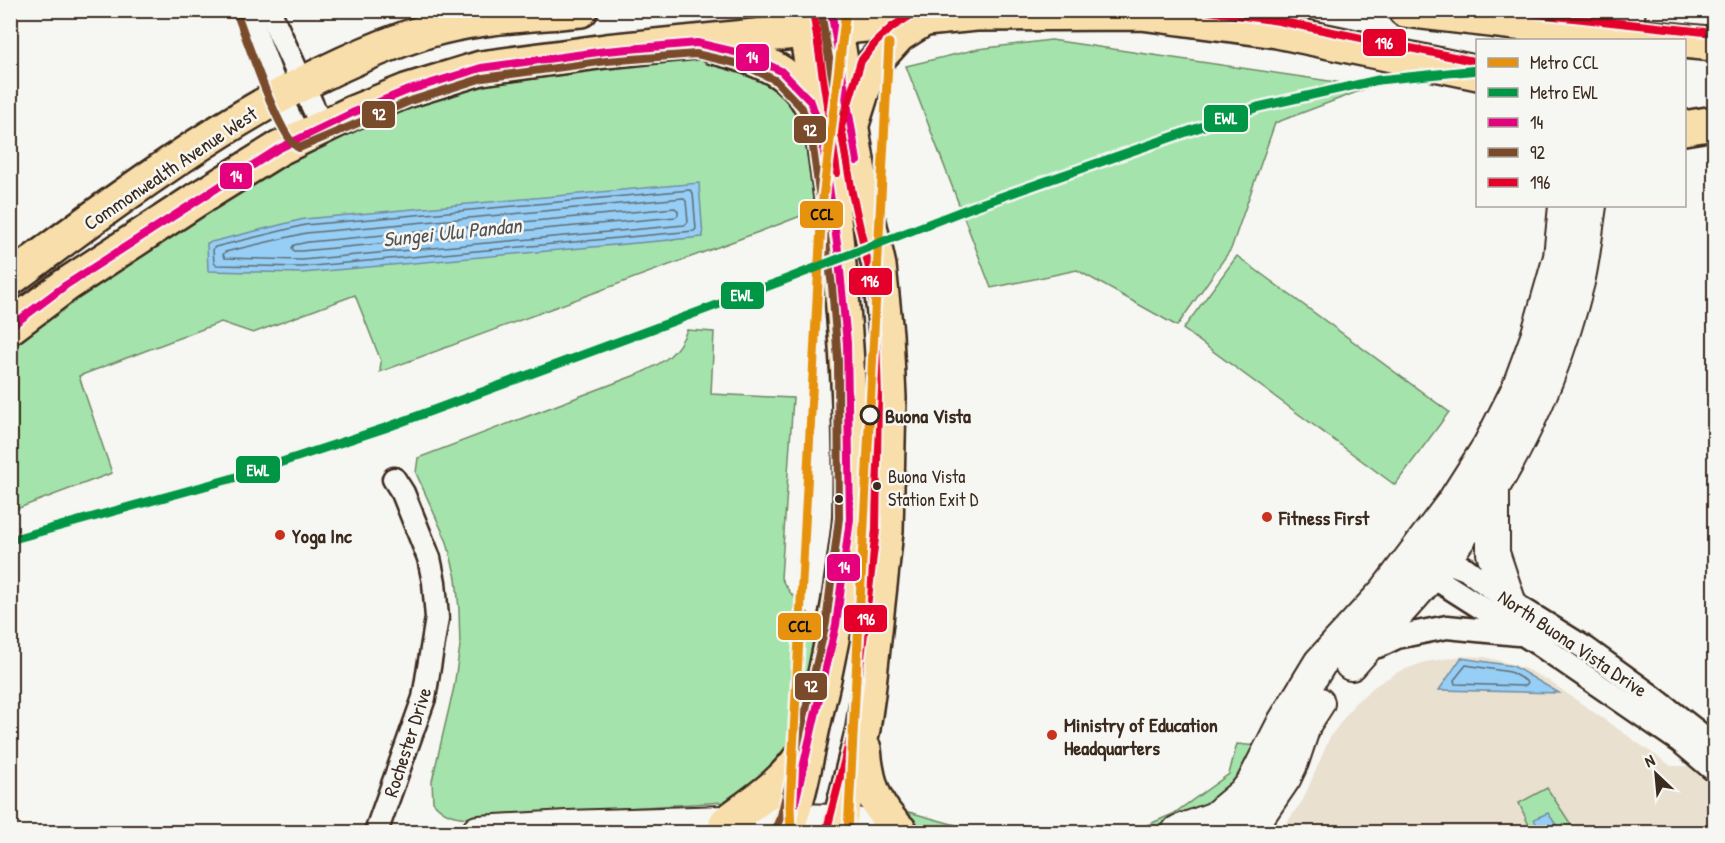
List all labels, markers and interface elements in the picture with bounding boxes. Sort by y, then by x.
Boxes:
line badge: 196 [1362,28,1407,57]
text: 196 [1375,32,1394,54]
legend [1476,39,1686,207]
line badge: 14 [735,43,770,72]
text: 14 [746,46,758,68]
text: Metro CCL [1530,50,1599,75]
text: Metro EWL [1530,80,1598,105]
street label: Commonwealth Avenue West [78,99,263,236]
line badge: 92 [361,100,396,129]
text: 92 [372,103,386,125]
line badge: EWL [1203,104,1249,133]
text: EWL [1215,107,1237,129]
text: 14 [1530,110,1544,135]
line badge: 92 [793,115,827,144]
text: 92 [803,119,817,141]
text: 92 [1530,140,1546,165]
line badge: 14 [219,162,253,190]
text: 14 [230,165,242,187]
text: 196 [1530,170,1550,195]
line badge: CCL [799,200,844,229]
text: CCL [810,203,834,225]
water label: Sungei Ulu Pandan [381,210,524,254]
line badge: 196 [848,267,893,296]
text: 196 [861,270,880,292]
line badge: EWL [720,281,765,310]
text: EWL [731,284,753,306]
place label: Buona Vista [885,402,971,429]
marker: Buona Vista [860,405,880,425]
line badge: EWL [235,455,281,484]
text: EWL [247,459,269,481]
place label: Buona Vista Station Exit D [888,464,979,512]
marker: Buona Vista Station Exit D [871,480,883,492]
unlabelled marker [833,493,845,505]
place label: Fitness First [1278,504,1370,531]
marker: Fitness First [1260,510,1274,524]
place label: Yoga Inc [292,522,353,550]
marker: Yoga Inc [273,528,287,542]
line badge: 14 [826,553,861,582]
text: 14 [838,556,850,578]
street label: North Buona Vista Drive [1493,583,1653,703]
line badge: 196 [843,604,888,633]
text: 196 [857,608,876,630]
line badge: CCL [777,612,822,641]
text: CCL [788,615,812,637]
line badge: 92 [794,672,828,701]
text: 92 [804,675,818,697]
street label: Rochester Drive [377,684,437,800]
place label: Ministry of Education Headquarters [1064,711,1218,762]
marker: Ministry of Education Headquarters [1045,728,1059,742]
north arrow [1626,744,1686,804]
text: N [1641,749,1659,772]

